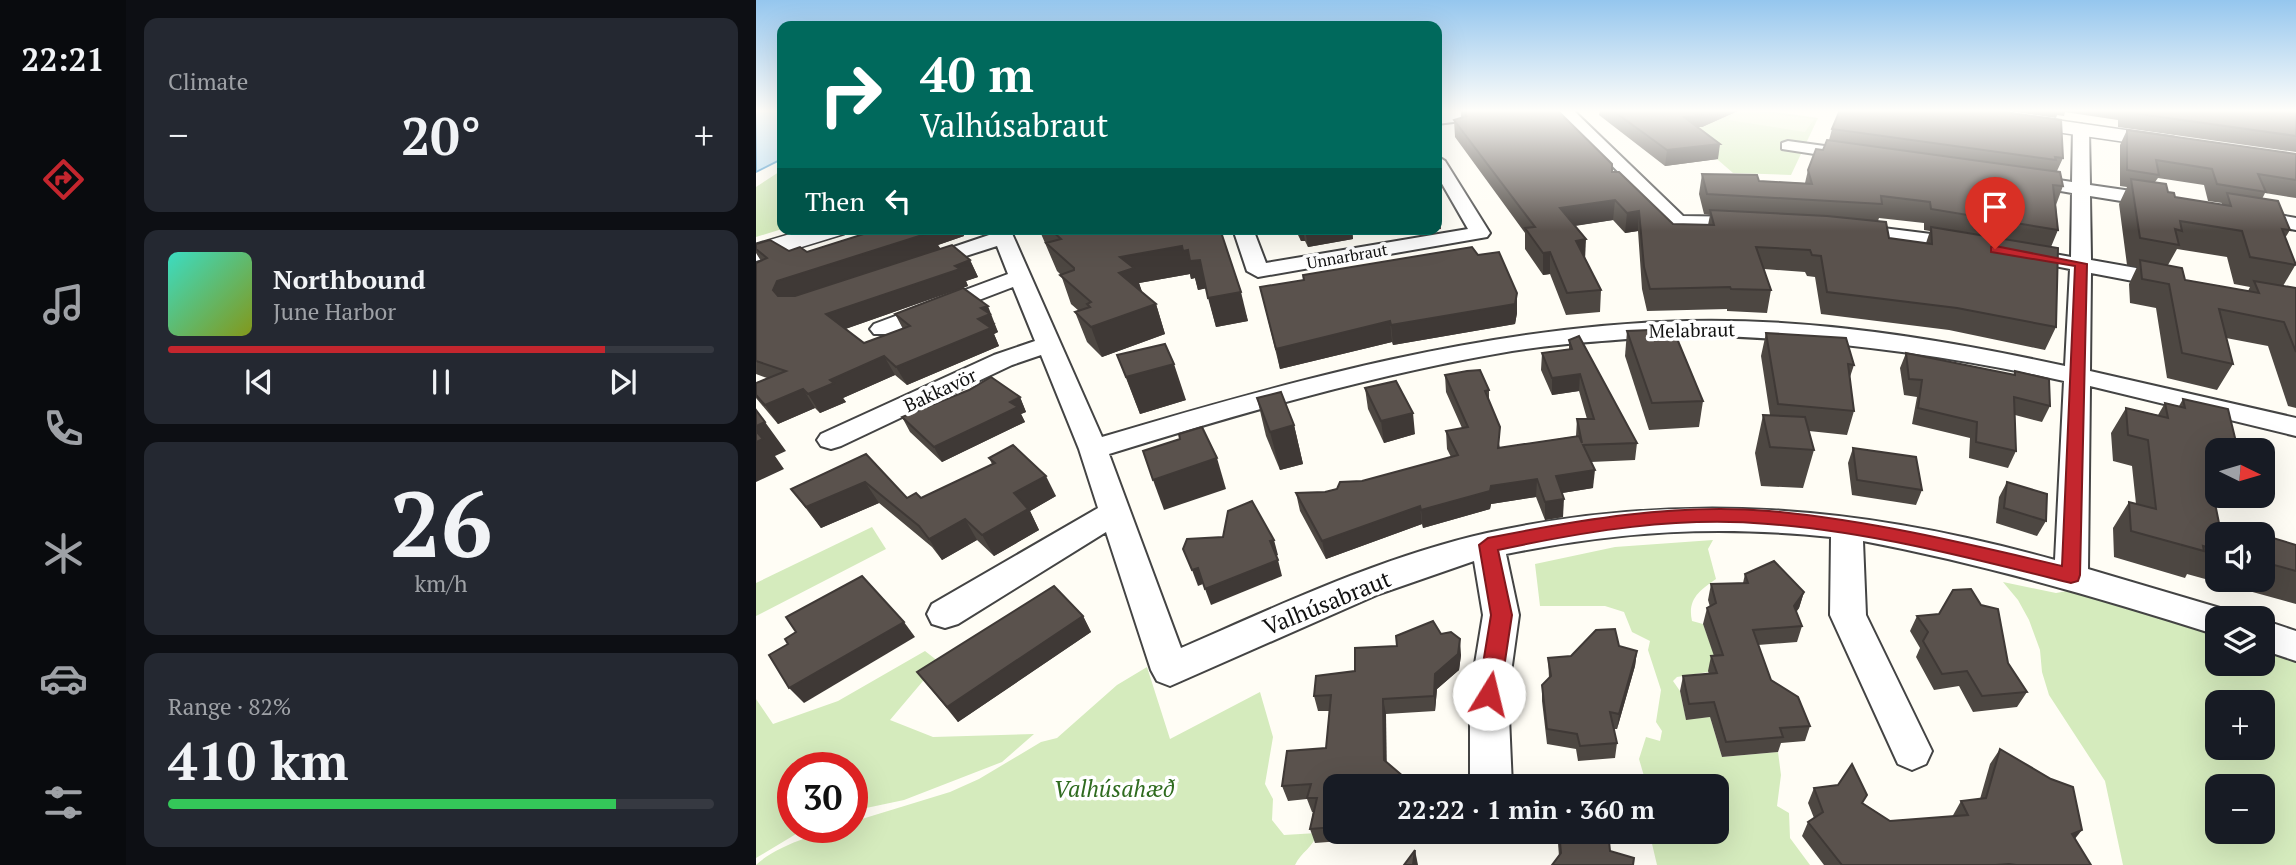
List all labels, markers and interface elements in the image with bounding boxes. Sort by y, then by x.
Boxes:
text: 22:21 [21,38,105,80]
text: 40 m [920,41,1034,106]
icon: right [805,49,896,140]
text: Climate [168,66,248,97]
text: 20° [401,101,481,170]
text: Valhúsabraut [920,104,1108,146]
text: − [168,110,188,160]
text: + [694,110,714,160]
icon: directions [39,155,88,204]
pin [1965,177,2025,249]
icon: left [879,182,917,220]
text: Then [805,184,865,218]
icon: arrive [1976,188,2014,226]
street label: Unnarbraut [1305,238,1389,274]
text: Northbound [273,262,426,296]
icon: music [39,280,88,329]
text: June Harbor [273,296,396,327]
street label: Melabraut [1649,316,1735,343]
street label: Bakkavör [899,362,981,417]
icon: previous [240,363,278,401]
icon: pause [422,363,460,401]
icon: next [604,363,642,401]
icon: phone [39,404,88,453]
north arrow [2205,438,2275,508]
map controls [2205,438,2275,844]
text: 26 [390,462,492,583]
button: sound [2205,522,2275,592]
icon: climate [39,529,88,578]
street label: Valhúsabraut [1258,563,1396,642]
text: km/h [414,568,468,599]
button: layers [2205,606,2275,676]
icon: car [39,654,88,703]
position arrow [1452,657,1526,731]
button: + [2205,690,2275,760]
text: Range · 82% [168,691,291,722]
text: 410 km [168,726,349,795]
speed limit sign: 30 [777,752,868,843]
park label: Valhúsahæð [1054,773,1176,804]
button: − [2205,774,2275,844]
icon: filters [39,778,88,827]
text: 22:22 · 1 min · 360 m [1397,792,1655,826]

